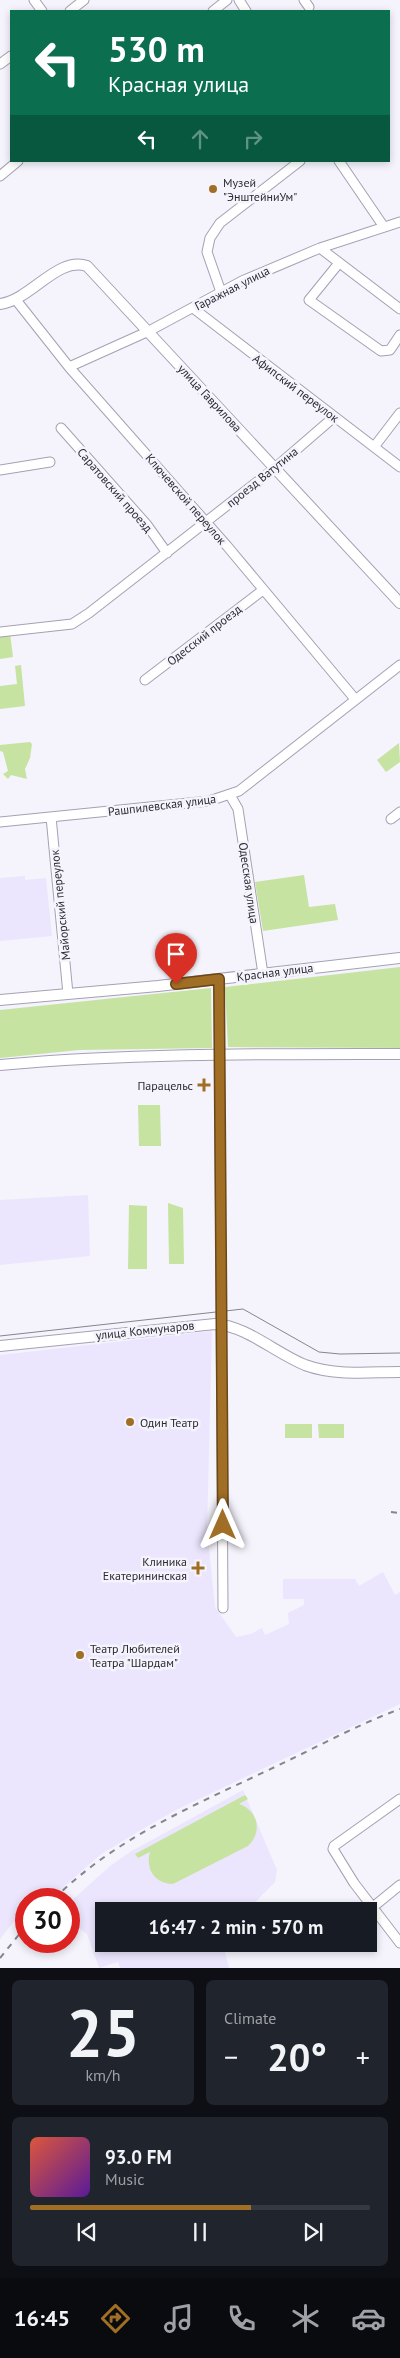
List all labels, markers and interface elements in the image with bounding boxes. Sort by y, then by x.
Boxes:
text: 530 m [108,26,205,72]
icon: left [25,30,90,95]
text: Красная улица [108,70,249,98]
icon: left [133,125,161,153]
icon: ahead [186,125,214,153]
icon: right [239,125,267,153]
place label: Музей "ЭнштейниУм" [223,175,297,204]
marker: Музей "ЭнштейниУм" [207,183,219,195]
street label: Гаражная улица [192,263,272,313]
street label: Афипский переулок [250,351,342,425]
street label: улица Гаврилова [175,361,245,435]
street label: проезд Ватутина [223,444,301,510]
street label: Саратовский проезд [74,445,156,536]
street label: Ключевской переулок [142,450,230,548]
street label: Одесский проезд [164,601,245,669]
street label: Рашпилевская улица [107,791,217,819]
street label: Одесская улица [236,841,262,925]
street label: Майорский переулок [47,849,73,961]
pin [155,933,197,984]
icon: arrive [162,940,190,968]
street label: Красная улица [236,960,314,984]
place label: Парацельс [137,1078,194,1093]
marker: Парацельс [197,1078,211,1092]
street label: улица Коммунаров [95,1317,195,1343]
place label: Один Театр [140,1415,199,1430]
marker: Один Театр [124,1416,136,1428]
position arrow [196,1498,248,1550]
place label: Клиника Екатерининская [103,1554,187,1583]
marker: Клиника Екатерининская [191,1561,205,1575]
place label: Театр Любителей Театра "Шардам" [90,1641,180,1670]
marker: Театр Любителей Театра "Шардам" [74,1649,86,1661]
speed limit sign: 30 [15,1888,80,1953]
text: 16:47 · 2 min · 570 m [149,1915,323,1939]
text: 25 [66,1990,140,2074]
text: Climate [224,2008,276,2028]
text: 20° [267,2032,327,2081]
text: − [224,2038,238,2075]
text: + [356,2038,370,2075]
text: km/h [85,2065,121,2085]
text: 93.0 FM [105,2145,172,2169]
text: Music [105,2169,145,2189]
icon: previous [73,2218,101,2246]
icon: pause [186,2218,214,2246]
icon: next [299,2218,327,2246]
icon: directions [98,2301,133,2336]
icon: music [161,2301,196,2336]
icon: phone [224,2301,259,2336]
icon: climate [288,2301,323,2336]
icon: car [351,2301,386,2336]
text: 16:45 [14,2304,70,2332]

